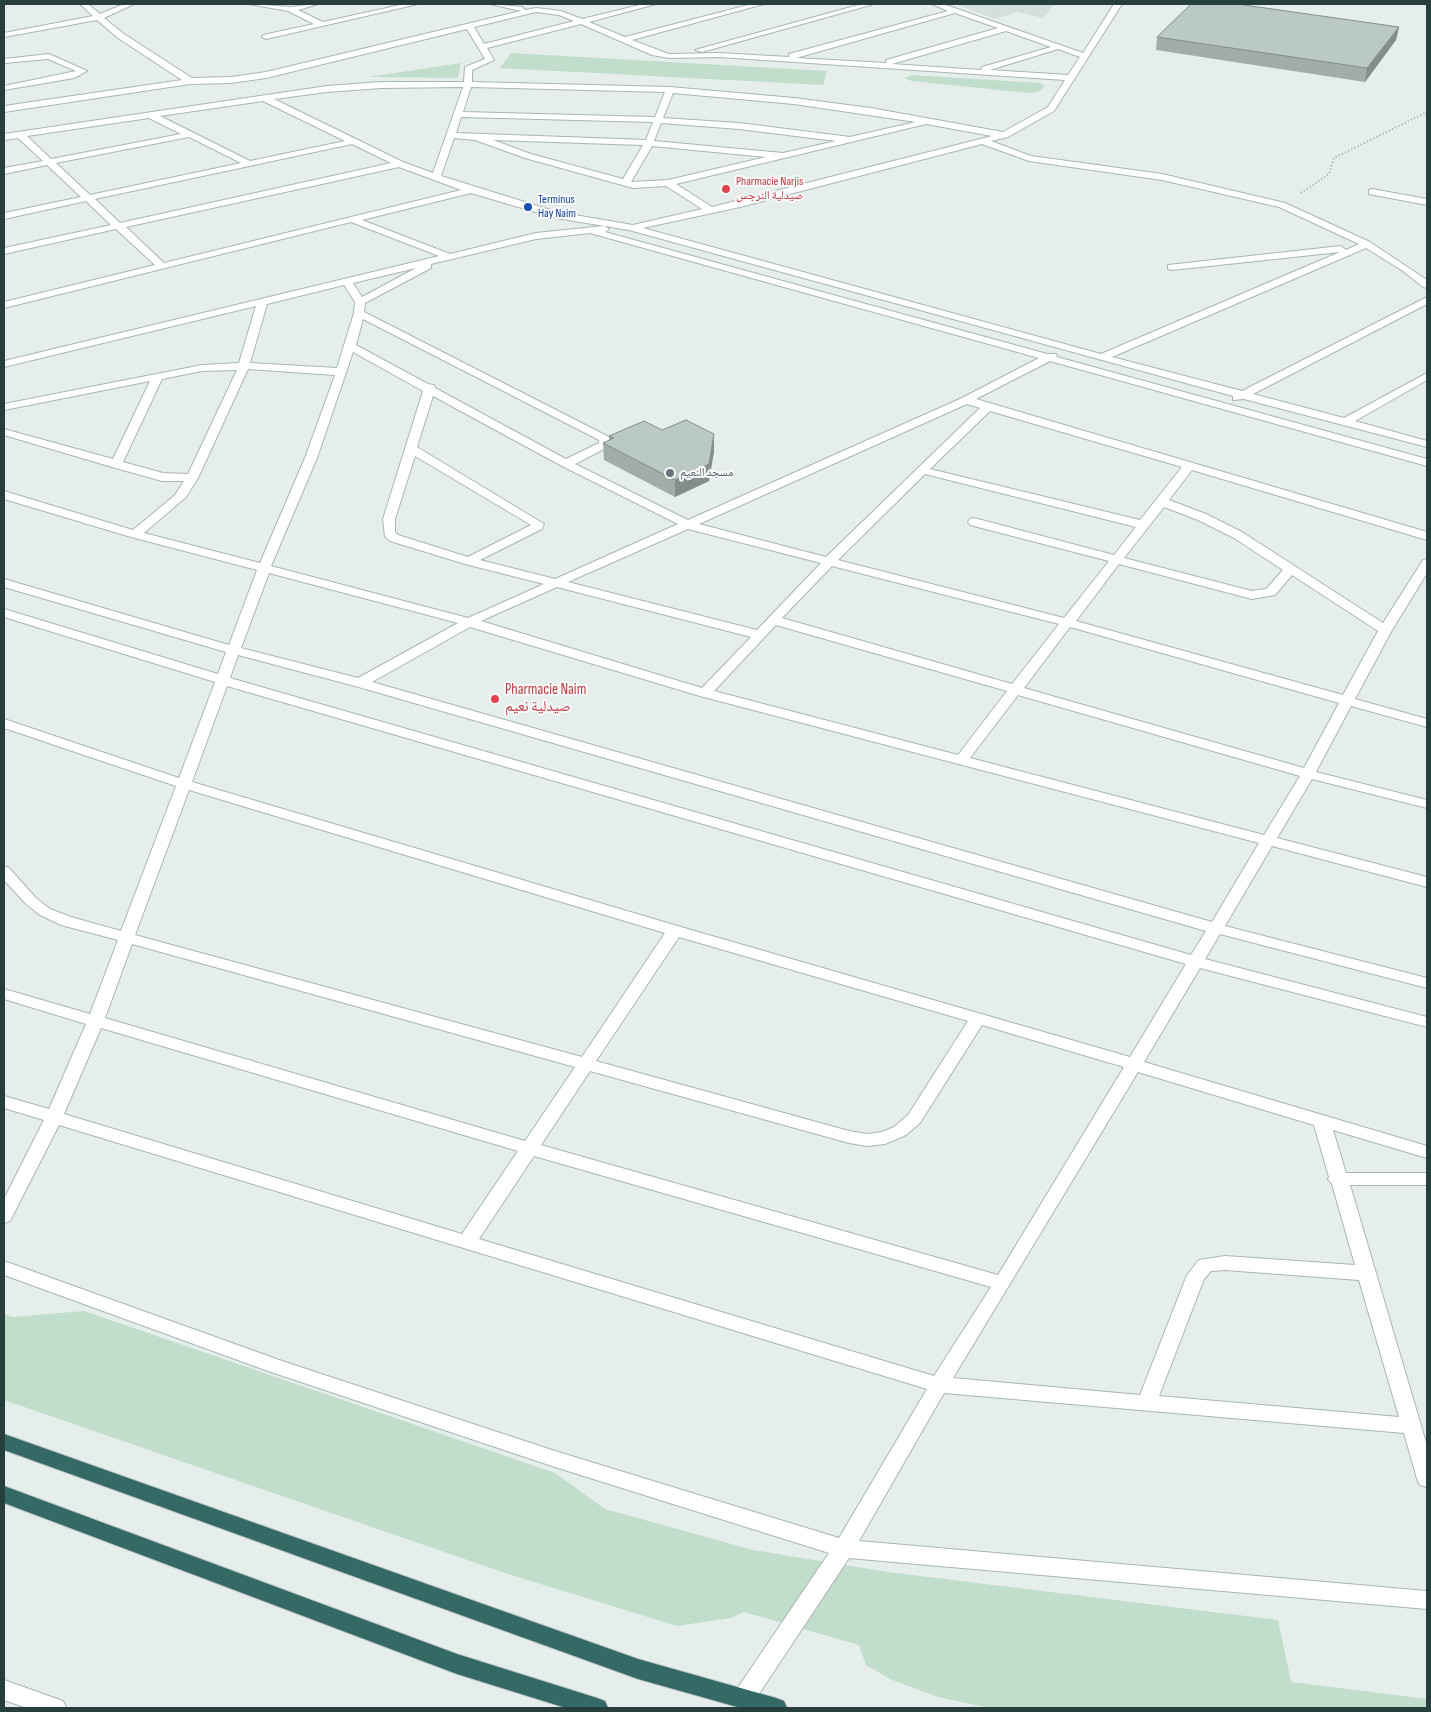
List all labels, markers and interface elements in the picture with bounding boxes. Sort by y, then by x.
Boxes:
place label: Pharmacie Narjis صيدلية النرجس [736,175,803,203]
marker: Pharmacie Narjis صيدلية النرجس [720,183,732,195]
place label: Terminus Hay Naim [538,193,576,221]
marker: Terminus Hay Naim [522,201,534,213]
place label: مسجد النعيم [680,466,734,480]
marker: مسجد النعيم [664,467,676,479]
place label: Pharmacie Naim صيدلية نعيم [505,681,586,716]
marker: Pharmacie Naim صيدلية نعيم [489,693,501,705]

